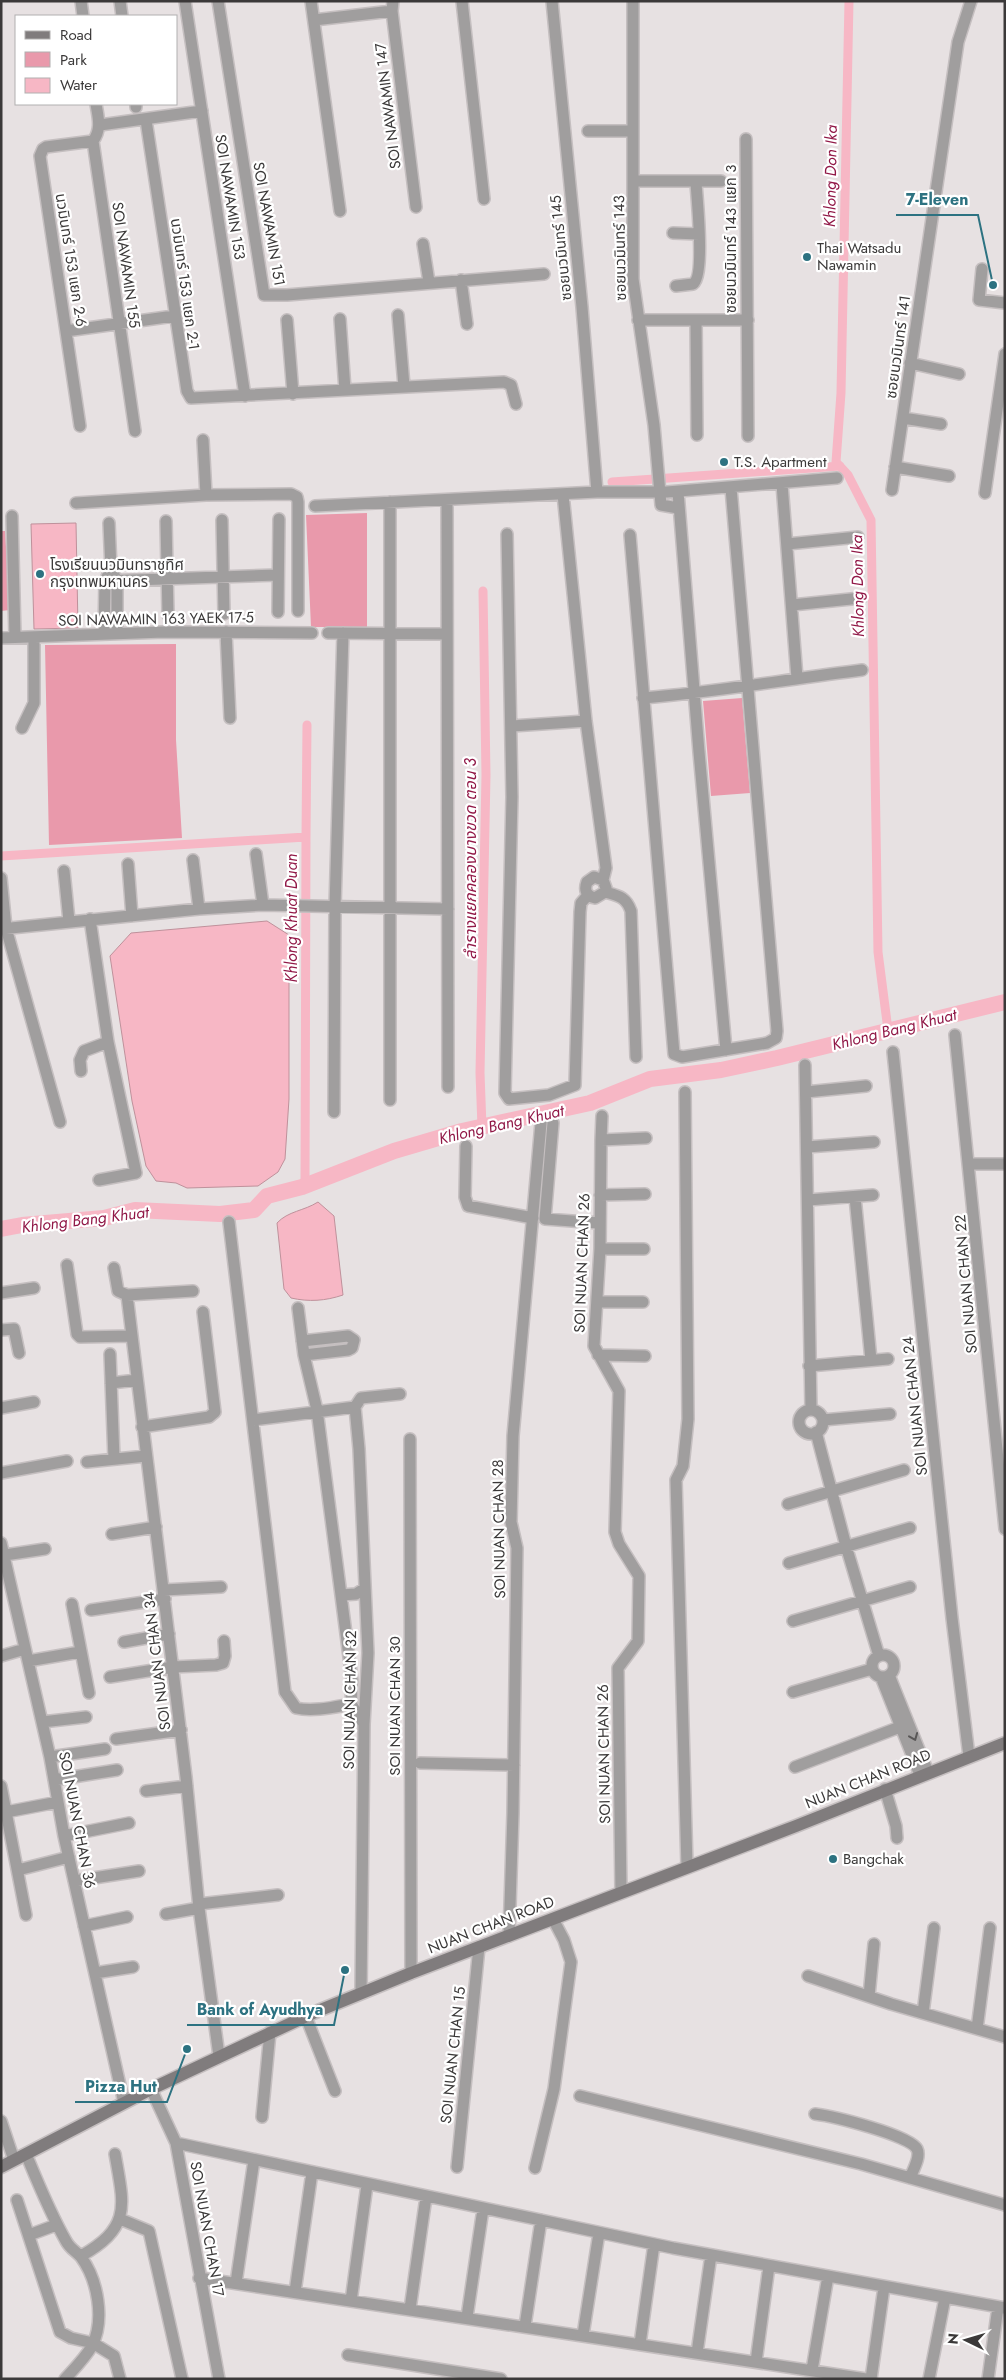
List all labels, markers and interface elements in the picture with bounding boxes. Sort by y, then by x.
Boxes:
legend [15,15,178,105]
text: Road [60,24,92,46]
street label: SOI NAWAMIN 147 [369,42,407,170]
text: Park [60,49,87,71]
text: Water [60,74,98,96]
water label: Khlong Don Ika [818,125,843,227]
street label: SOI NAWAMIN 153 [209,133,251,261]
street label: SOI NAWAMIN 151 [247,160,291,288]
street label: ซอยนวมินทร์ 143 แยก 3 [720,165,742,313]
callout: 7-Eleven [896,184,978,215]
text: 7-Eleven [906,188,968,211]
street label: นวมินทร์ 153 แยก 2-6 [50,192,92,328]
street label: ซอยนวมินทร์ 145 [545,194,577,302]
street label: ซอยนวมินทร์ 143 [608,195,632,301]
street label: SOI NAWAMIN 155 [106,201,146,329]
street label: นวมินทร์ 153 แยก 2-1 [165,217,205,351]
place label: Thai Watsadu Nawamin [817,237,901,276]
marker: Thai Watsadu Nawamin [801,251,813,263]
street label: ซอยนวมินทร์ 141 [880,294,916,400]
place label: T.S. Apartment [734,451,827,473]
marker: T.S. Apartment [718,456,730,468]
water label: Khlong Don Ika [845,535,870,637]
place label: โรงเรียนนวมินทราชูทิศ กรุงเทพมหานคร [50,554,184,593]
marker: โรงเรียนนวมินทราชูทิศ กรุงเทพมหานคร [34,568,46,580]
street label: SOI NAWAMIN 163 YAEK 17-5 [58,606,254,632]
water label: ลำรางแยกคลองบางขวด ตอน 3 [459,758,482,960]
water label: Khlong Khuat Duan [280,854,303,982]
water label: Khlong Bang Khuat [829,1003,960,1056]
water label: Khlong Bang Khuat [436,1099,567,1150]
street label: SOI NUAN CHAN 26 [569,1193,595,1333]
water label: Khlong Bang Khuat [20,1200,151,1239]
street label: SOI NUAN CHAN 22 [949,1214,983,1354]
street label: SOI NUAN CHAN 24 [897,1335,933,1477]
street label: SOI NUAN CHAN 28 [487,1459,511,1599]
street label: SOI NUAN CHAN 34 [138,1590,176,1731]
street label: SOI NUAN CHAN 32 [338,1630,362,1770]
street label: SOI NUAN CHAN 30 [384,1636,406,1776]
street label: SOI NUAN CHAN 26 [592,1684,616,1824]
one-way arrow [908,1732,918,1740]
street label: NUAN CHAN ROAD [802,1744,934,1814]
street label: SOI NUAN CHAN 36 [53,1750,101,1890]
place label: Bangchak [843,1848,904,1870]
marker: Bangchak [827,1853,839,1865]
street label: NUAN CHAN ROAD [425,1891,557,1959]
street label: SOI NUAN CHAN 15 [435,1985,471,2125]
callout: Bank of Ayudhya [187,1994,334,2025]
text: Bank of Ayudhya [197,1998,323,2021]
callout: Pizza Hut [75,2071,167,2102]
text: Pizza Hut [85,2075,158,2098]
street label: SOI NUAN CHAN 17 [184,2160,230,2298]
north arrow [941,2315,991,2365]
text: N [943,2332,963,2345]

